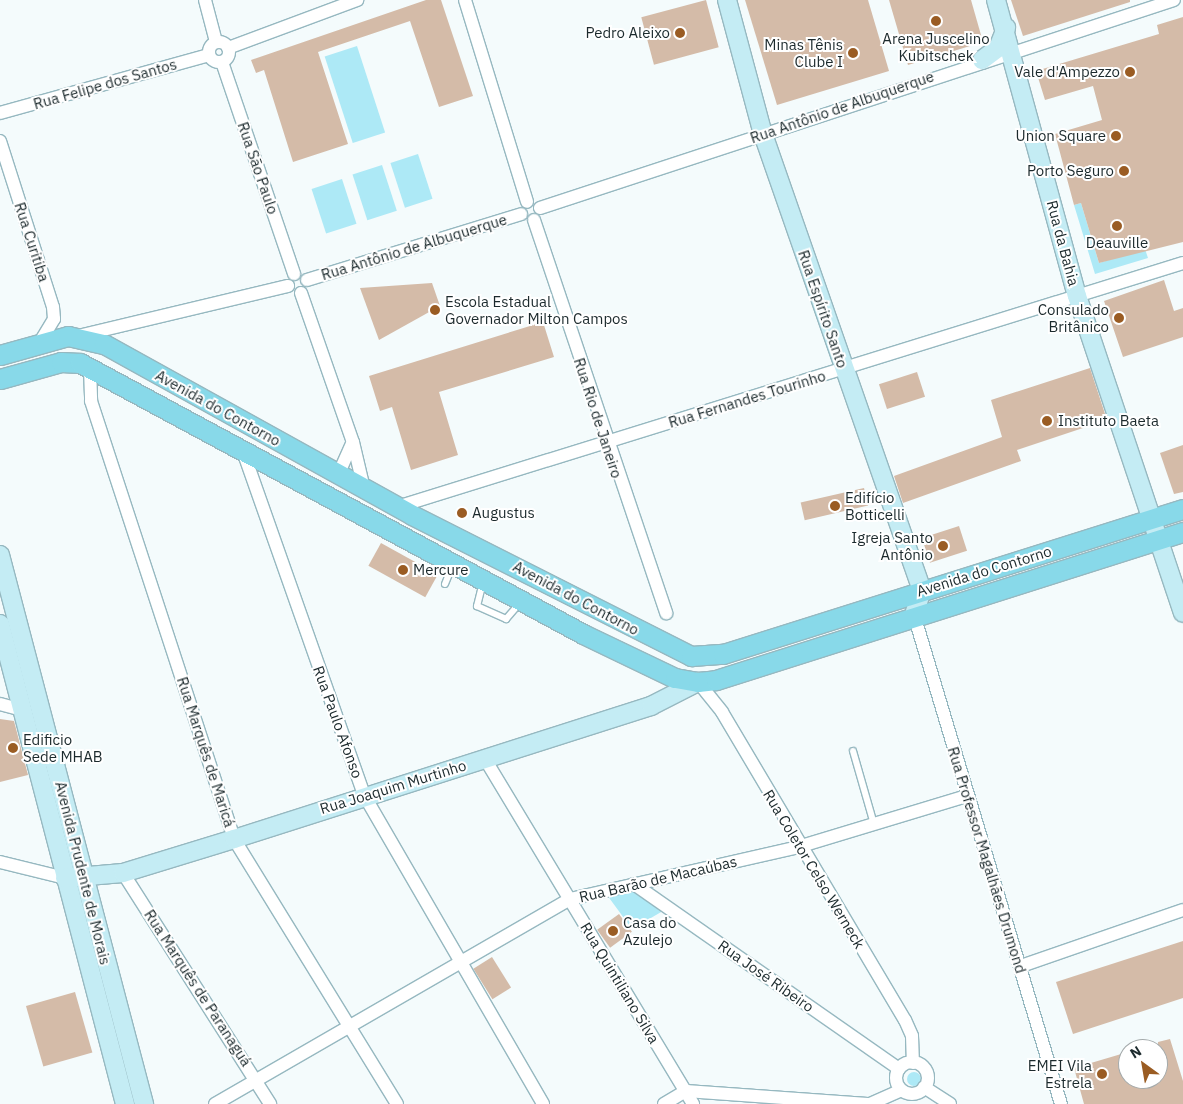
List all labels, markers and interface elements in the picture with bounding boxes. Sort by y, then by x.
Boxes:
marker: Arena Juscelino Kubitschek [930,15,942,27]
place label: Pedro Aleixo [585,24,670,42]
marker: Pedro Aleixo [674,27,686,39]
place label: Arena Juscelino Kubitschek [882,29,990,64]
place label: Minas Tênis Clube I [764,35,843,70]
marker: Minas Tênis Clube I [847,47,859,59]
street label: Rua Felipe dos Santos [31,55,179,113]
place label: Vale d'Ampezzo [1014,63,1120,81]
marker: Vale d'Ampezzo [1124,66,1136,78]
street label: Rua Antônio de Albuquerque [748,67,936,147]
street label: Rua São Paulo [234,120,282,216]
place label: Union Square [1015,127,1106,145]
marker: Union Square [1110,130,1122,142]
place label: Porto Seguro [1027,162,1114,180]
marker: Porto Seguro [1118,165,1130,177]
street label: Rua da Bahia [1043,198,1083,288]
street label: Rua Curitiba [11,200,53,284]
street label: Rua Antônio de Albuquerque [319,210,509,284]
marker: Deauville [1111,220,1123,232]
place label: Deauville [1086,234,1148,252]
street label: Rua Espírito Santo [794,248,852,370]
place label: Escola Estadual Governador Milton Campos [445,292,628,327]
place label: Consulado Britânico [1038,300,1109,335]
marker: Escola Estadual Governador Milton Campos [429,304,441,316]
marker: Consulado Britânico [1113,312,1125,324]
street label: Rua Rio de Janeiro [570,356,626,480]
street label: Avenida do Contorno [152,366,284,450]
street label: Rua Fernandes Tourinho [666,366,828,432]
place label: Instituto Baeta [1058,412,1159,430]
marker: Instituto Baeta [1040,414,1054,428]
place label: Edifício Botticelli [845,488,905,523]
marker: Edifício Botticelli [829,500,841,512]
place label: Augustus [472,504,535,522]
marker: Augustus [456,507,468,519]
place label: Igreja Santo Antônio [851,528,933,563]
marker: Igreja Santo Antônio [937,540,949,552]
street label: Avenida do Contorno [914,542,1054,600]
street label: Avenida do Contorno [510,557,642,639]
place label: Mercure [413,561,469,579]
marker: Mercure [397,564,409,576]
street label: Rua Paulo Afonso [309,663,367,781]
street label: Rua Marquês de Maricá [173,675,239,829]
place label: Edificio Sede MHAB [23,730,103,765]
marker: Edificio Sede MHAB [7,742,19,754]
street label: Rua Professor Magalhães Drumond [944,745,1030,975]
street label: Rua Joaquim Murtinho [318,756,468,818]
street label: Avenida Prudente de Morais [51,779,115,967]
street label: Rua Coletor Celso Werneck [759,786,869,952]
street label: Rua Barão de Macaúbas [577,852,739,906]
street label: Rua Marquês de Paranaguá [141,906,255,1070]
place label: Casa do Azulejo [623,913,676,948]
street label: Rua Quintiliano Silva [577,919,663,1047]
marker: Casa do Azulejo [607,925,619,937]
street label: Rua José Ribeiro [715,936,817,1016]
north arrow [1118,1039,1168,1089]
text: N [1127,1042,1145,1062]
place label: EMEI Vila Estrela [1028,1056,1092,1091]
marker: EMEI Vila Estrela [1096,1068,1108,1080]

